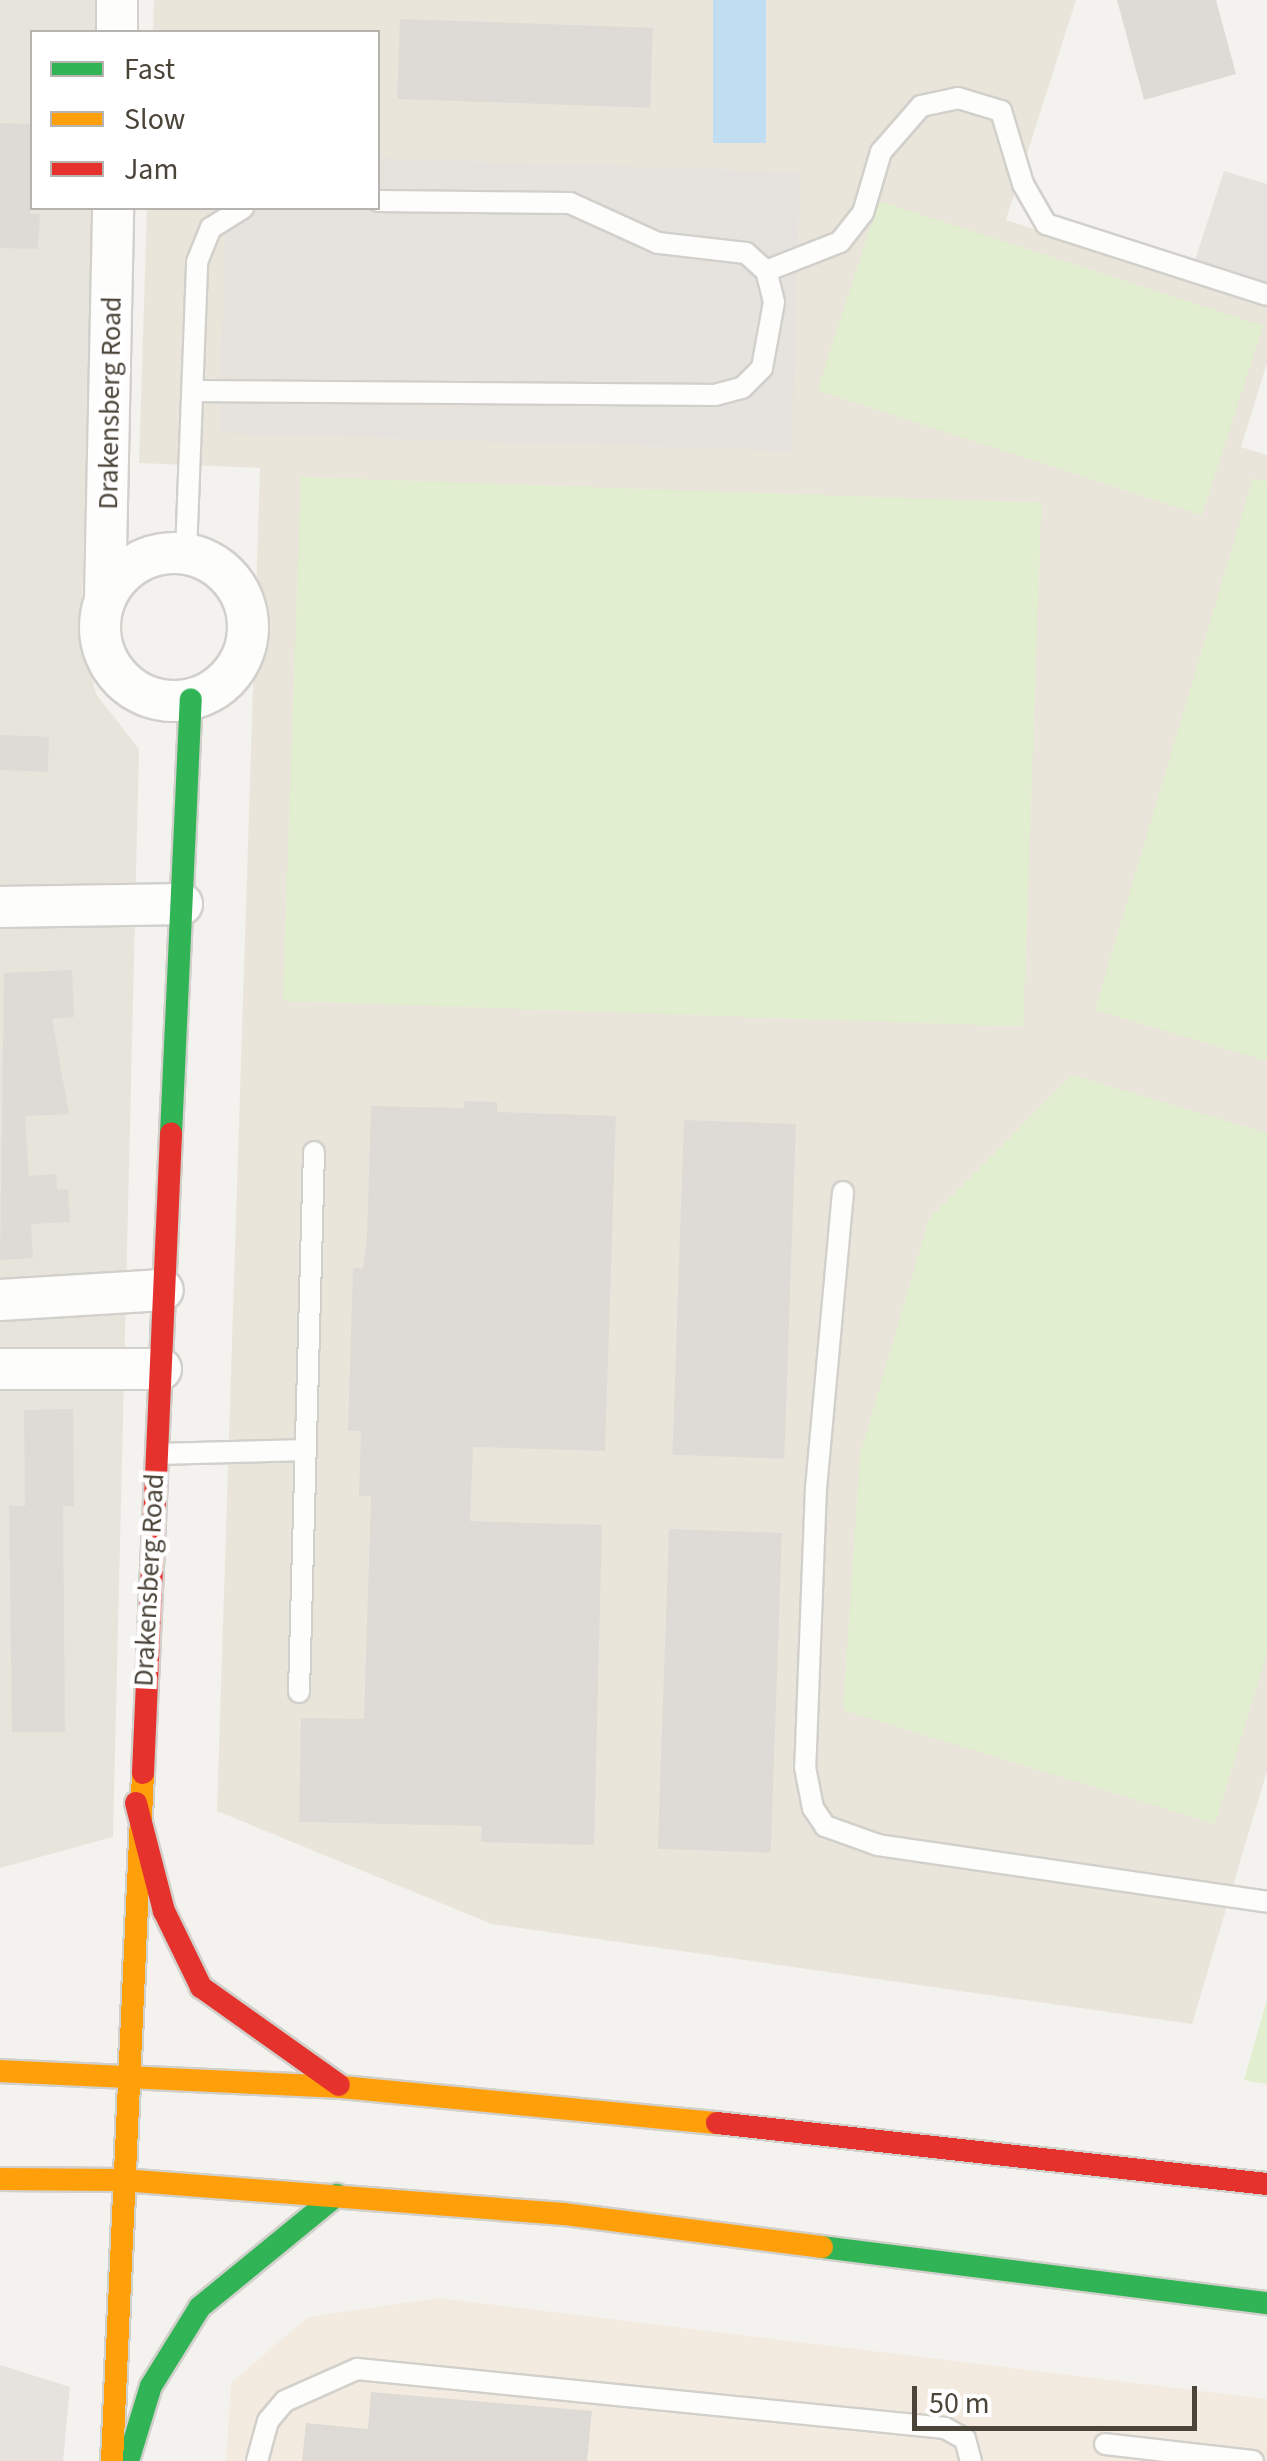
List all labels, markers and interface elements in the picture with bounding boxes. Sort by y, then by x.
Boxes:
legend [30,30,380,210]
text: Fast [124,48,175,91]
text: Slow [124,98,185,141]
text: Jam [124,148,178,191]
street label: Drakensberg Road [91,296,129,510]
street label: Drakensberg Road [127,1473,171,1687]
scale bar [917,2366,1202,2428]
text: 50 m [929,2382,990,2425]

